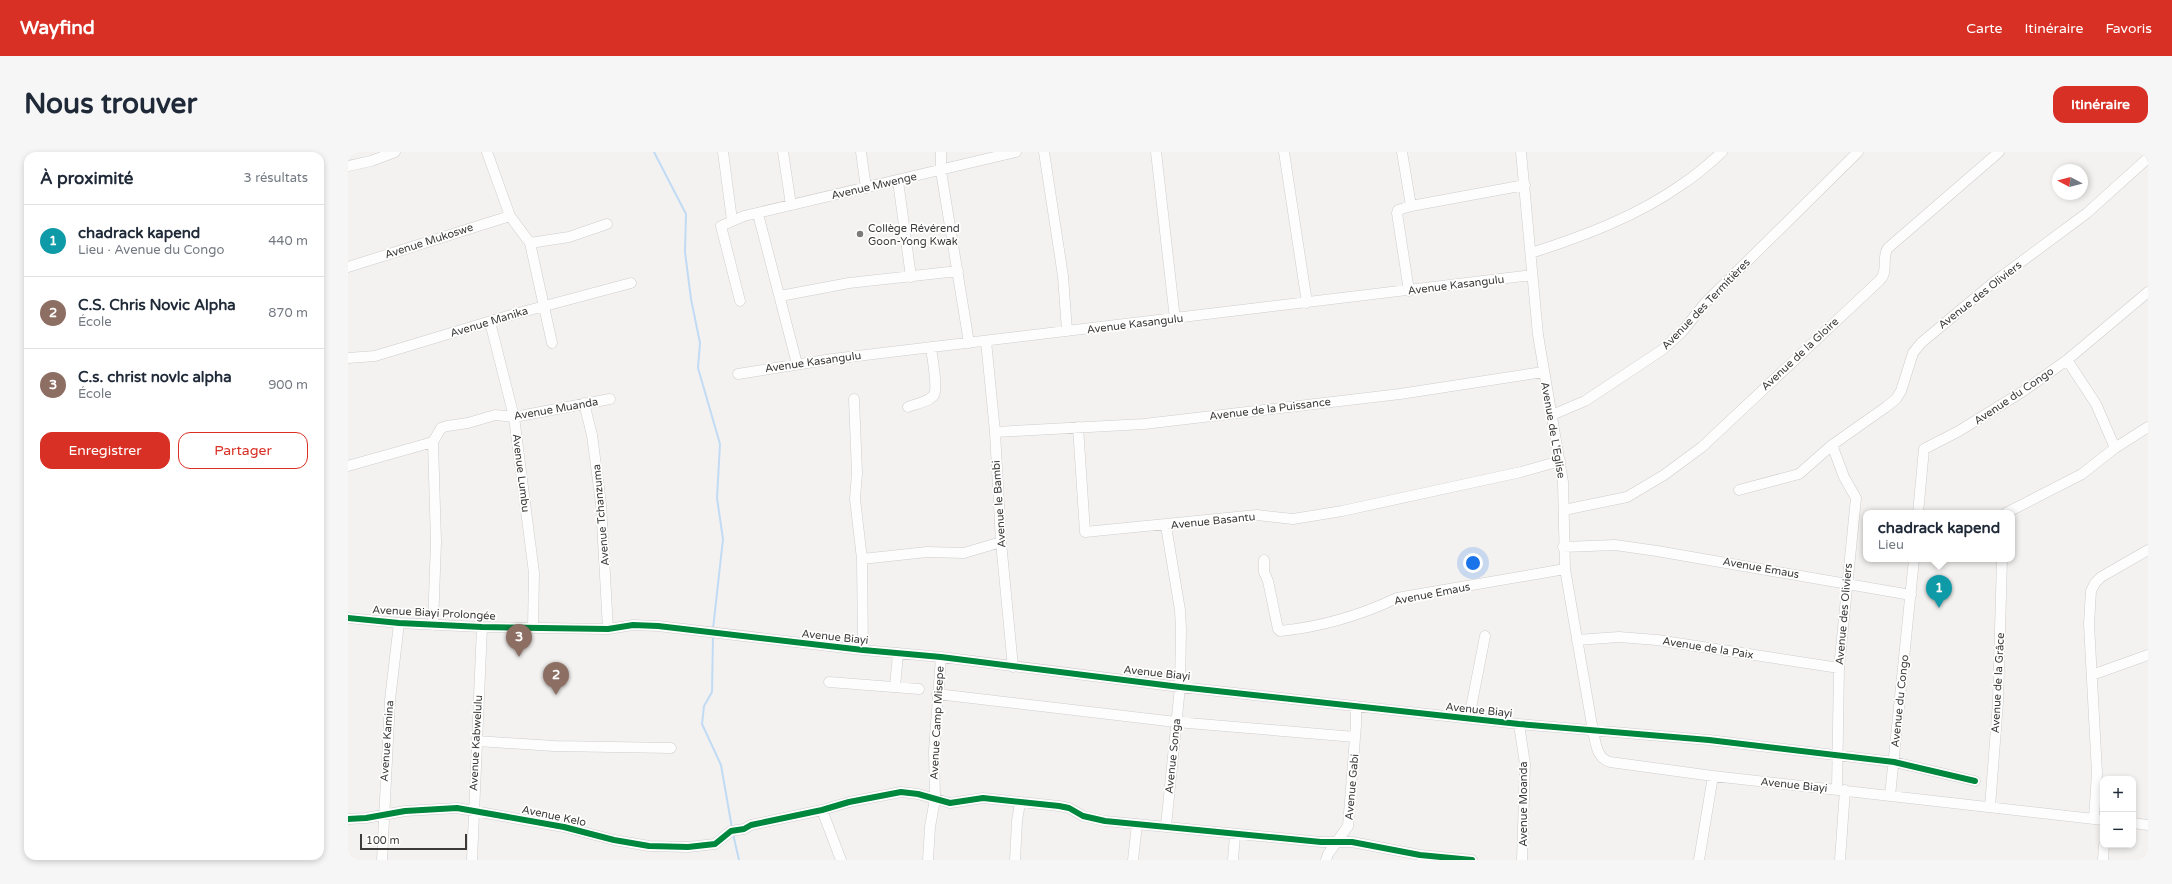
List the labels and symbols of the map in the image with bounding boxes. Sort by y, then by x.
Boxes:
north arrow [2052,164,2088,200]
street label: Avenue Mwenge [830,170,918,202]
street label: Avenue Mukoswe [383,221,475,261]
place label: Collège Révérend Goon-Yong Kwak [868,222,960,248]
marker: Collège Révérend Goon-Yong Kwak [855,229,865,239]
street label: Avenue des Termitières [1659,256,1753,352]
street label: Avenue des Oliviers [1936,258,2024,332]
street label: Avenue Kasangulu [1407,273,1505,297]
street label: Avenue Manika [449,304,529,340]
street label: Avenue Kasangulu [1086,312,1184,336]
street label: Avenue de la Gloire [1759,315,1841,393]
street label: Avenue Kasangulu [764,349,862,375]
street label: Avenue du Congo [1972,364,2057,427]
street label: Avenue de L'Eglise [1538,381,1568,479]
street label: Avenue Muanda [513,395,599,423]
street label: Avenue de la Puissance [1209,395,1331,423]
street label: Avenue Lumbu [510,433,532,513]
street label: Avenue le Bambi [989,460,1009,548]
street label: Avenue Tchanzuma [590,464,612,566]
street label: Avenue Basantu [1170,510,1256,532]
your location [1463,553,1483,573]
street label: Avenue Emaus [1722,555,1800,581]
street label: Avenue des Oliviers [1833,563,1855,665]
pin: 1 [1926,575,1952,608]
street label: Avenue Emaus [1393,580,1471,608]
street label: Avenue Biayi Prolongée [372,603,496,623]
pin: 3 [506,624,532,657]
street label: Avenue Biayi [801,627,869,647]
street label: Avenue de la Grâce [1989,632,2007,734]
street label: Avenue de la Paix [1662,634,1755,662]
street label: Avenue du Congo [1889,654,1911,748]
pin: 2 [543,662,569,695]
street label: Avenue Biayi [1123,663,1191,683]
street label: Avenue Camp Misepe [928,666,946,780]
street label: Avenue Kabwelulu [467,695,485,791]
street label: Avenue Kamina [378,700,396,782]
street label: Avenue Biayi [1445,700,1513,720]
street label: Avenue Songa [1163,718,1183,794]
street label: Avenue Gabi [1343,753,1361,821]
street label: Avenue Moanda [1517,761,1530,847]
street label: Avenue Biayi [1760,775,1828,795]
street label: Avenue Kelo [521,803,588,829]
scale bar [360,832,467,851]

